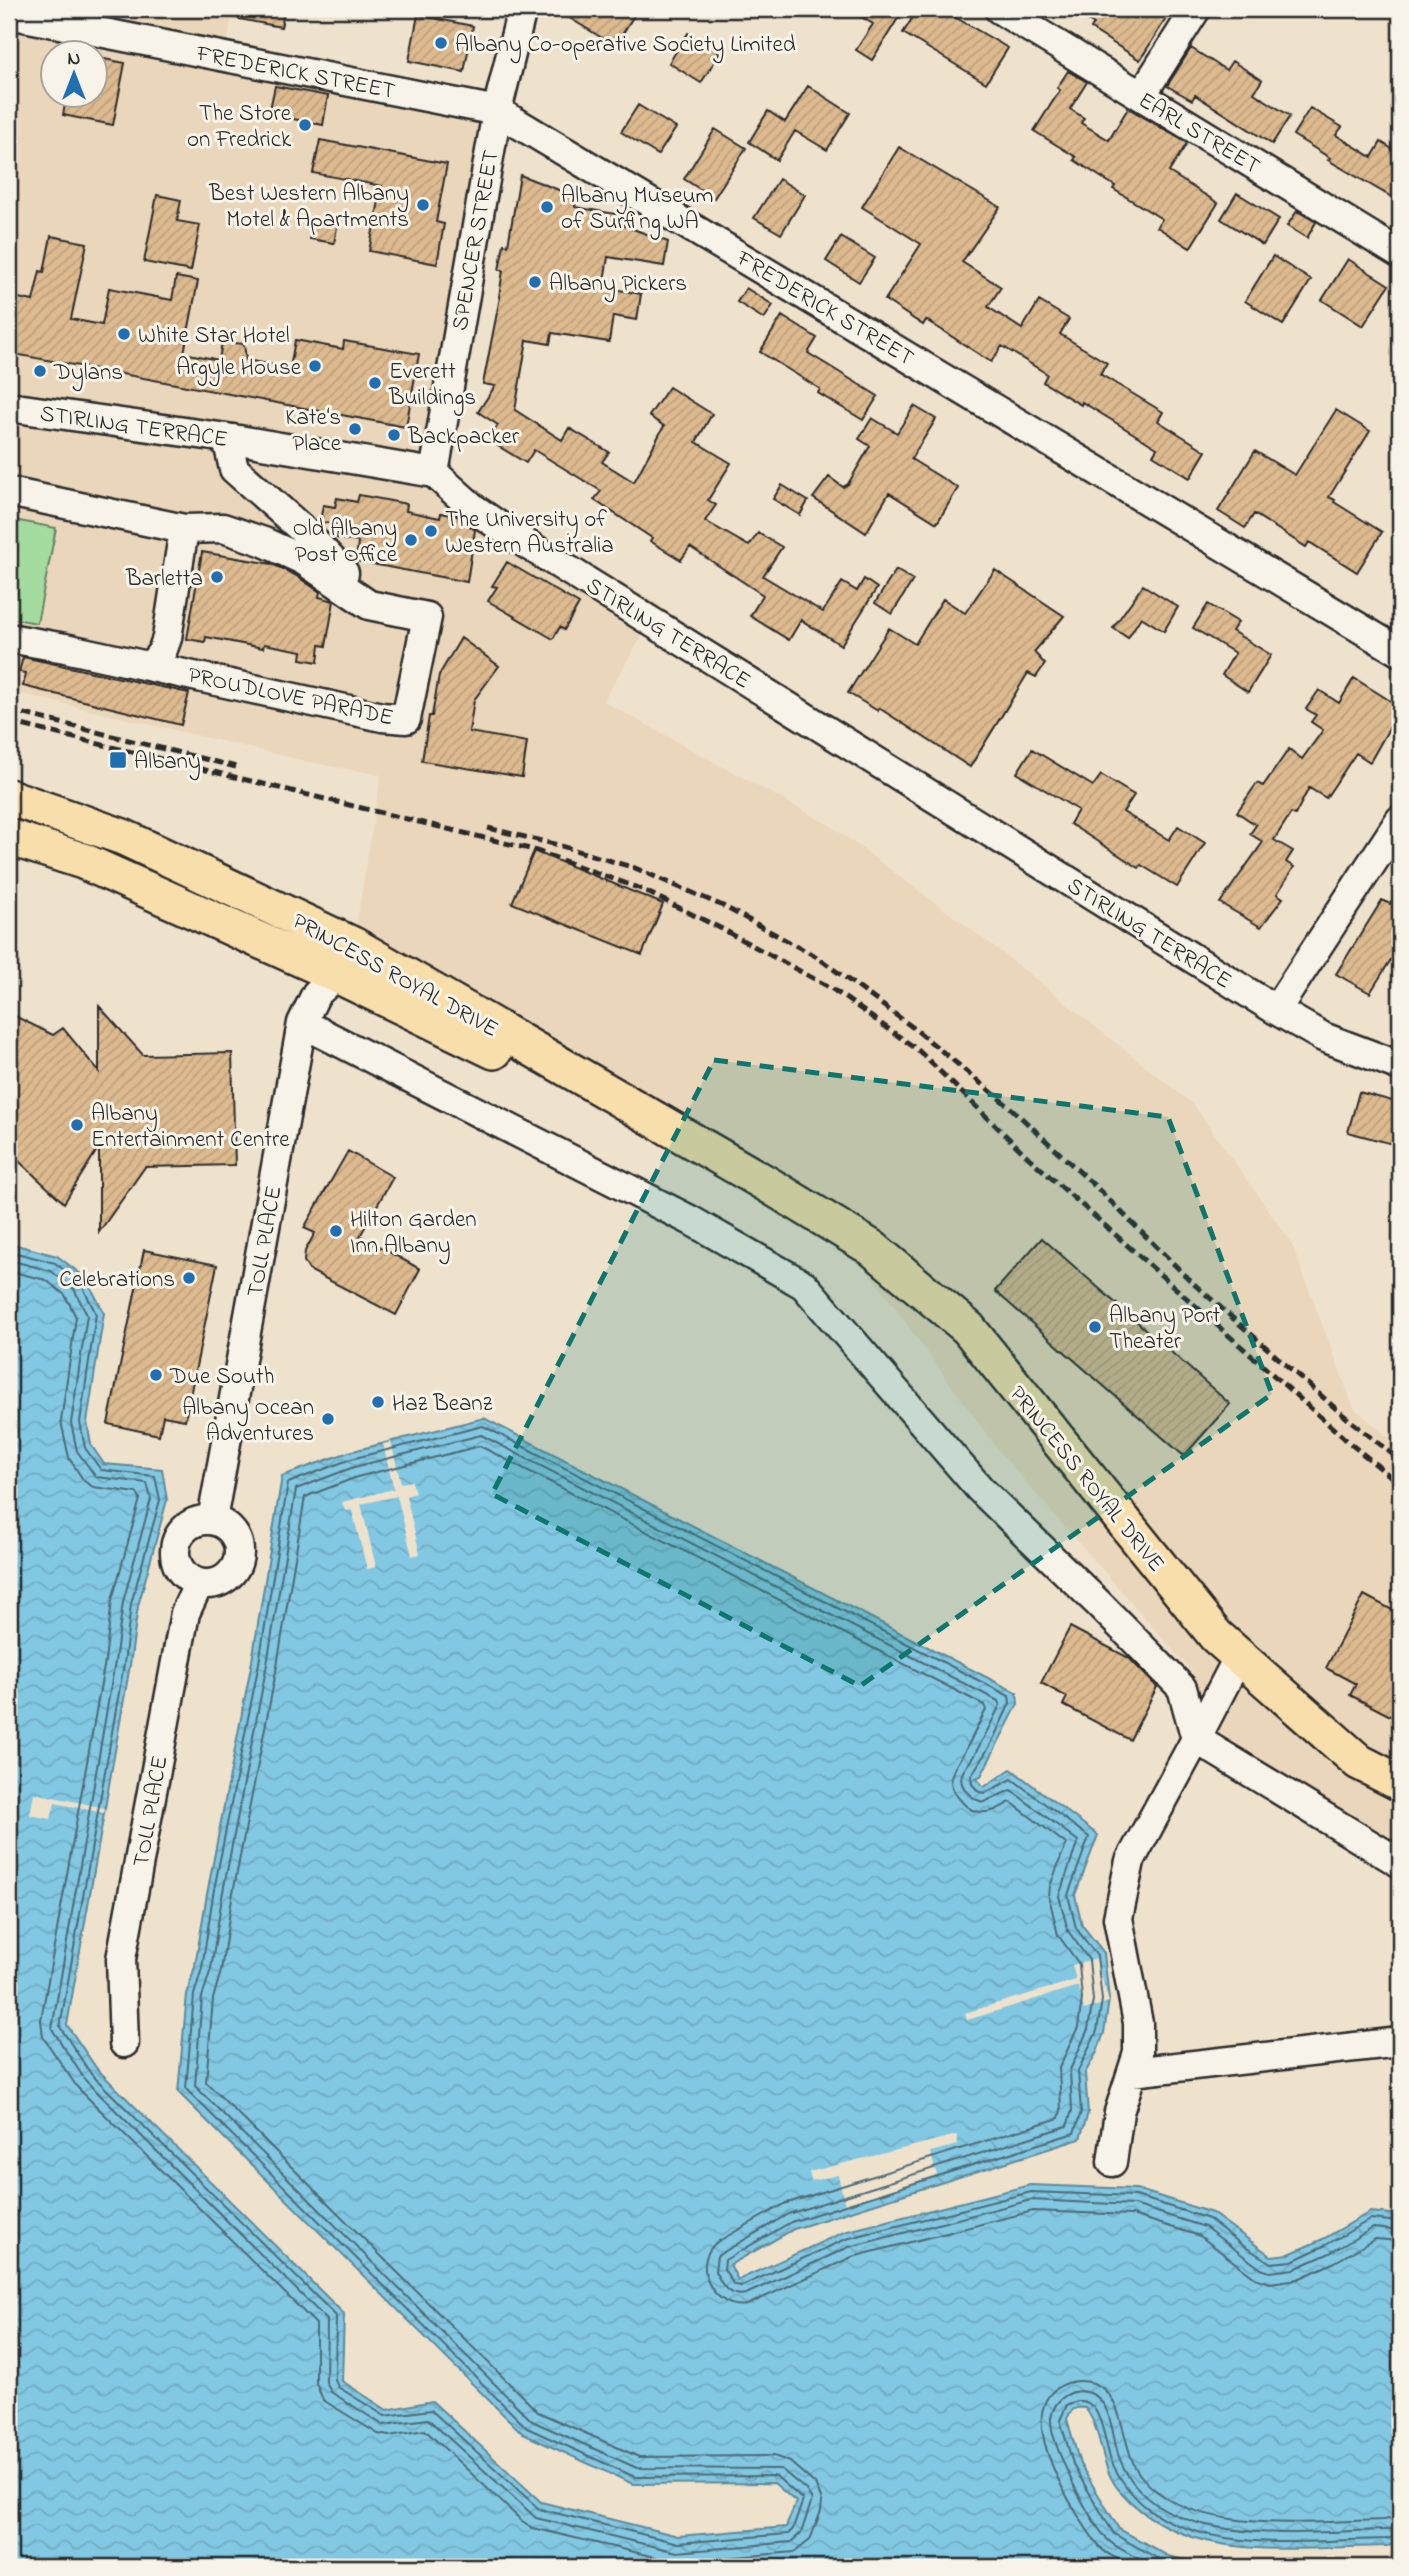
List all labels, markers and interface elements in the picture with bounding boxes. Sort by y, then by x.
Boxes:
place label: Albany Co-operative Society Limited [455,29,796,64]
marker: Albany Co-operative Society Limited [433,35,449,51]
north arrow [38,38,108,108]
street label: FREDERICK STREET [192,38,398,109]
text: N [68,46,81,73]
street label: EARL STREET [1132,85,1266,184]
place label: The Store on Fredrick [187,98,292,157]
marker: The Store on Fredrick [297,117,313,133]
street label: SPENCER STREET [444,147,509,333]
place label: Best Western Albany Motel & Apartments [208,178,409,237]
place label: Albany Museum of Surfing WA [561,180,713,240]
marker: Best Western Albany Motel & Apartments [415,197,431,213]
marker: Albany Museum of Surfing WA [539,199,555,215]
street label: FREDERICK STREET [729,243,920,375]
place label: Albany Pickers [549,268,687,303]
marker: Albany Pickers [527,274,543,290]
place label: White Star Hotel [138,320,290,353]
marker: White Star Hotel [116,326,132,342]
place label: Argyle House [176,352,302,387]
place label: Everett Buildings [388,356,476,416]
place label: Dylans [53,357,123,392]
marker: Argyle House [307,358,323,374]
marker: Dylans [32,363,48,379]
marker: Everett Buildings [367,375,383,391]
street label: STIRLING TERRACE [38,398,230,457]
place label: Kate‘s Place [285,402,342,461]
marker: Kate‘s Place [347,421,363,437]
place label: Backpacker [407,421,520,454]
marker: Backpacker [386,427,402,443]
place label: The University of Western Australia [445,504,614,563]
place label: Old Albany Post Office [293,513,398,572]
marker: The University of Western Australia [423,523,439,539]
marker: Old Albany Post Office [403,532,419,548]
place label: Barletta [125,563,203,596]
marker: Barletta [209,569,225,585]
street label: STIRLING TERRACE [579,570,757,698]
street label: PROUDLOVE PARADE [185,660,396,735]
place label: Albany [134,746,201,781]
marker: Albany [108,750,128,770]
street label: STIRLING TERRACE [1060,870,1238,998]
street label: PRINCESS ROYAL DRIVE [286,906,504,1047]
place label: Albany Entertainment Centre [91,1098,290,1157]
marker: Albany Entertainment Centre [69,1117,85,1133]
street label: TOLL PLACE [239,1183,291,1300]
place label: Hilton Garden Inn Albany [350,1204,477,1265]
marker: Hilton Garden Inn Albany [328,1223,344,1239]
place label: Celebrations [59,1264,175,1297]
marker: Celebrations [181,1270,197,1286]
place label: Albany Port Theater [1109,1300,1221,1359]
marker: Albany Port Theater [1087,1319,1103,1335]
place label: Due South [169,1361,275,1394]
marker: Due South [148,1367,164,1383]
street label: PRINCESS ROYAL DRIVE [1000,1379,1172,1580]
place label: Haz Beanz [392,1388,493,1421]
place label: Albany Ocean Adventures [182,1392,314,1451]
marker: Haz Beanz [370,1394,386,1410]
marker: Albany Ocean Adventures [320,1411,336,1427]
street label: TOLL PLACE [125,1753,177,1870]

